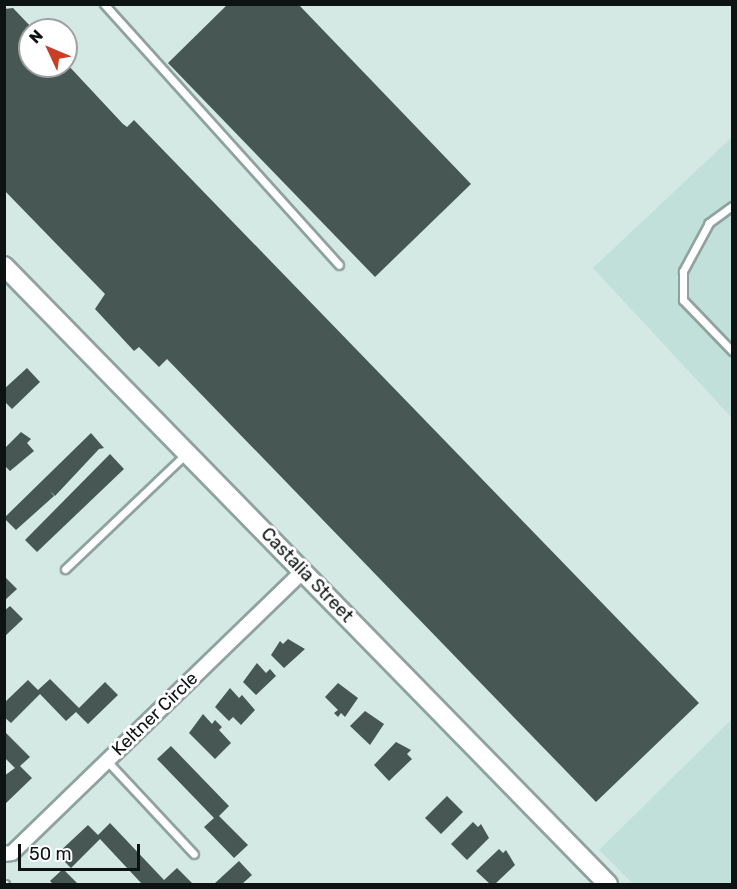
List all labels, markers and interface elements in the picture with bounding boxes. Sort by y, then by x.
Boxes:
north arrow [18,18,78,78]
text: N [25,26,47,47]
street label: Castalia Street [256,523,358,627]
street label: Keltner Circle [107,668,203,760]
scale bar [21,832,142,870]
text: 50 m [29,843,72,865]

